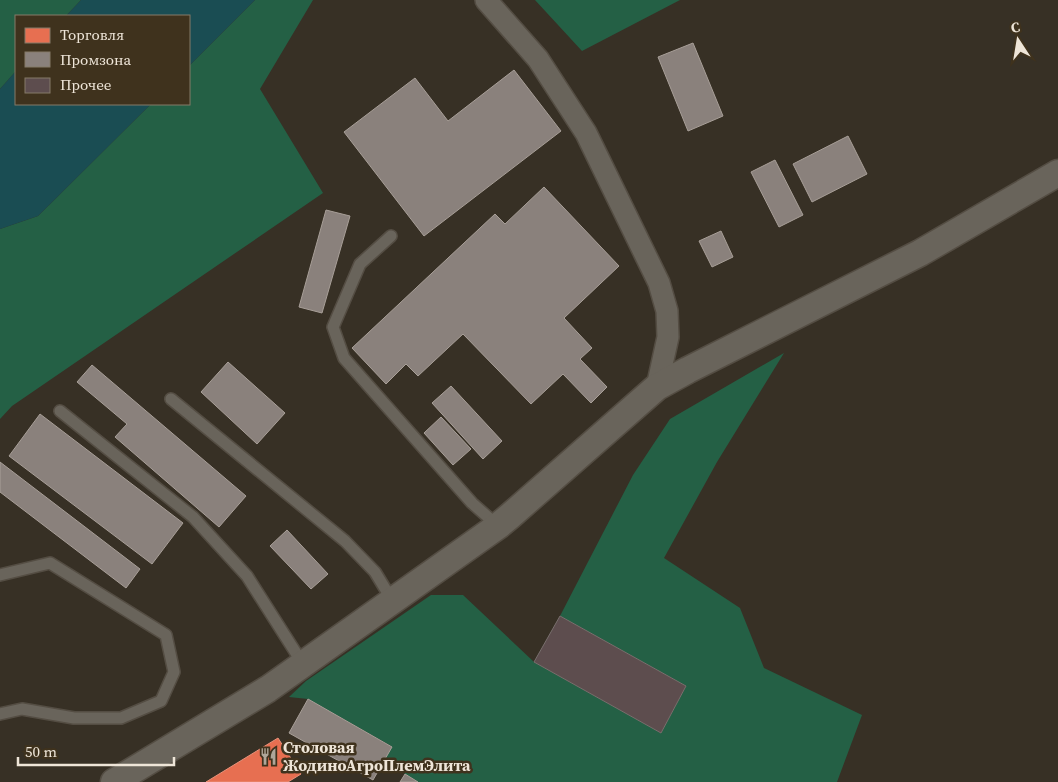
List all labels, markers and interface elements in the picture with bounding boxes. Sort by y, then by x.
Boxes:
legend [15,15,190,105]
north arrow [993,15,1043,65]
text: С [1009,17,1022,38]
text: Торговля [60,24,124,45]
text: Промзона [60,49,131,70]
text: Прочее [60,74,112,95]
scale bar [18,734,174,766]
place label: Столовая ЖодиноАгроПлемЭлита [283,736,471,776]
text: 50 m [25,741,57,762]
restaurant icon: Столовая ЖодиноАгроПлемЭлита [259,746,279,766]

